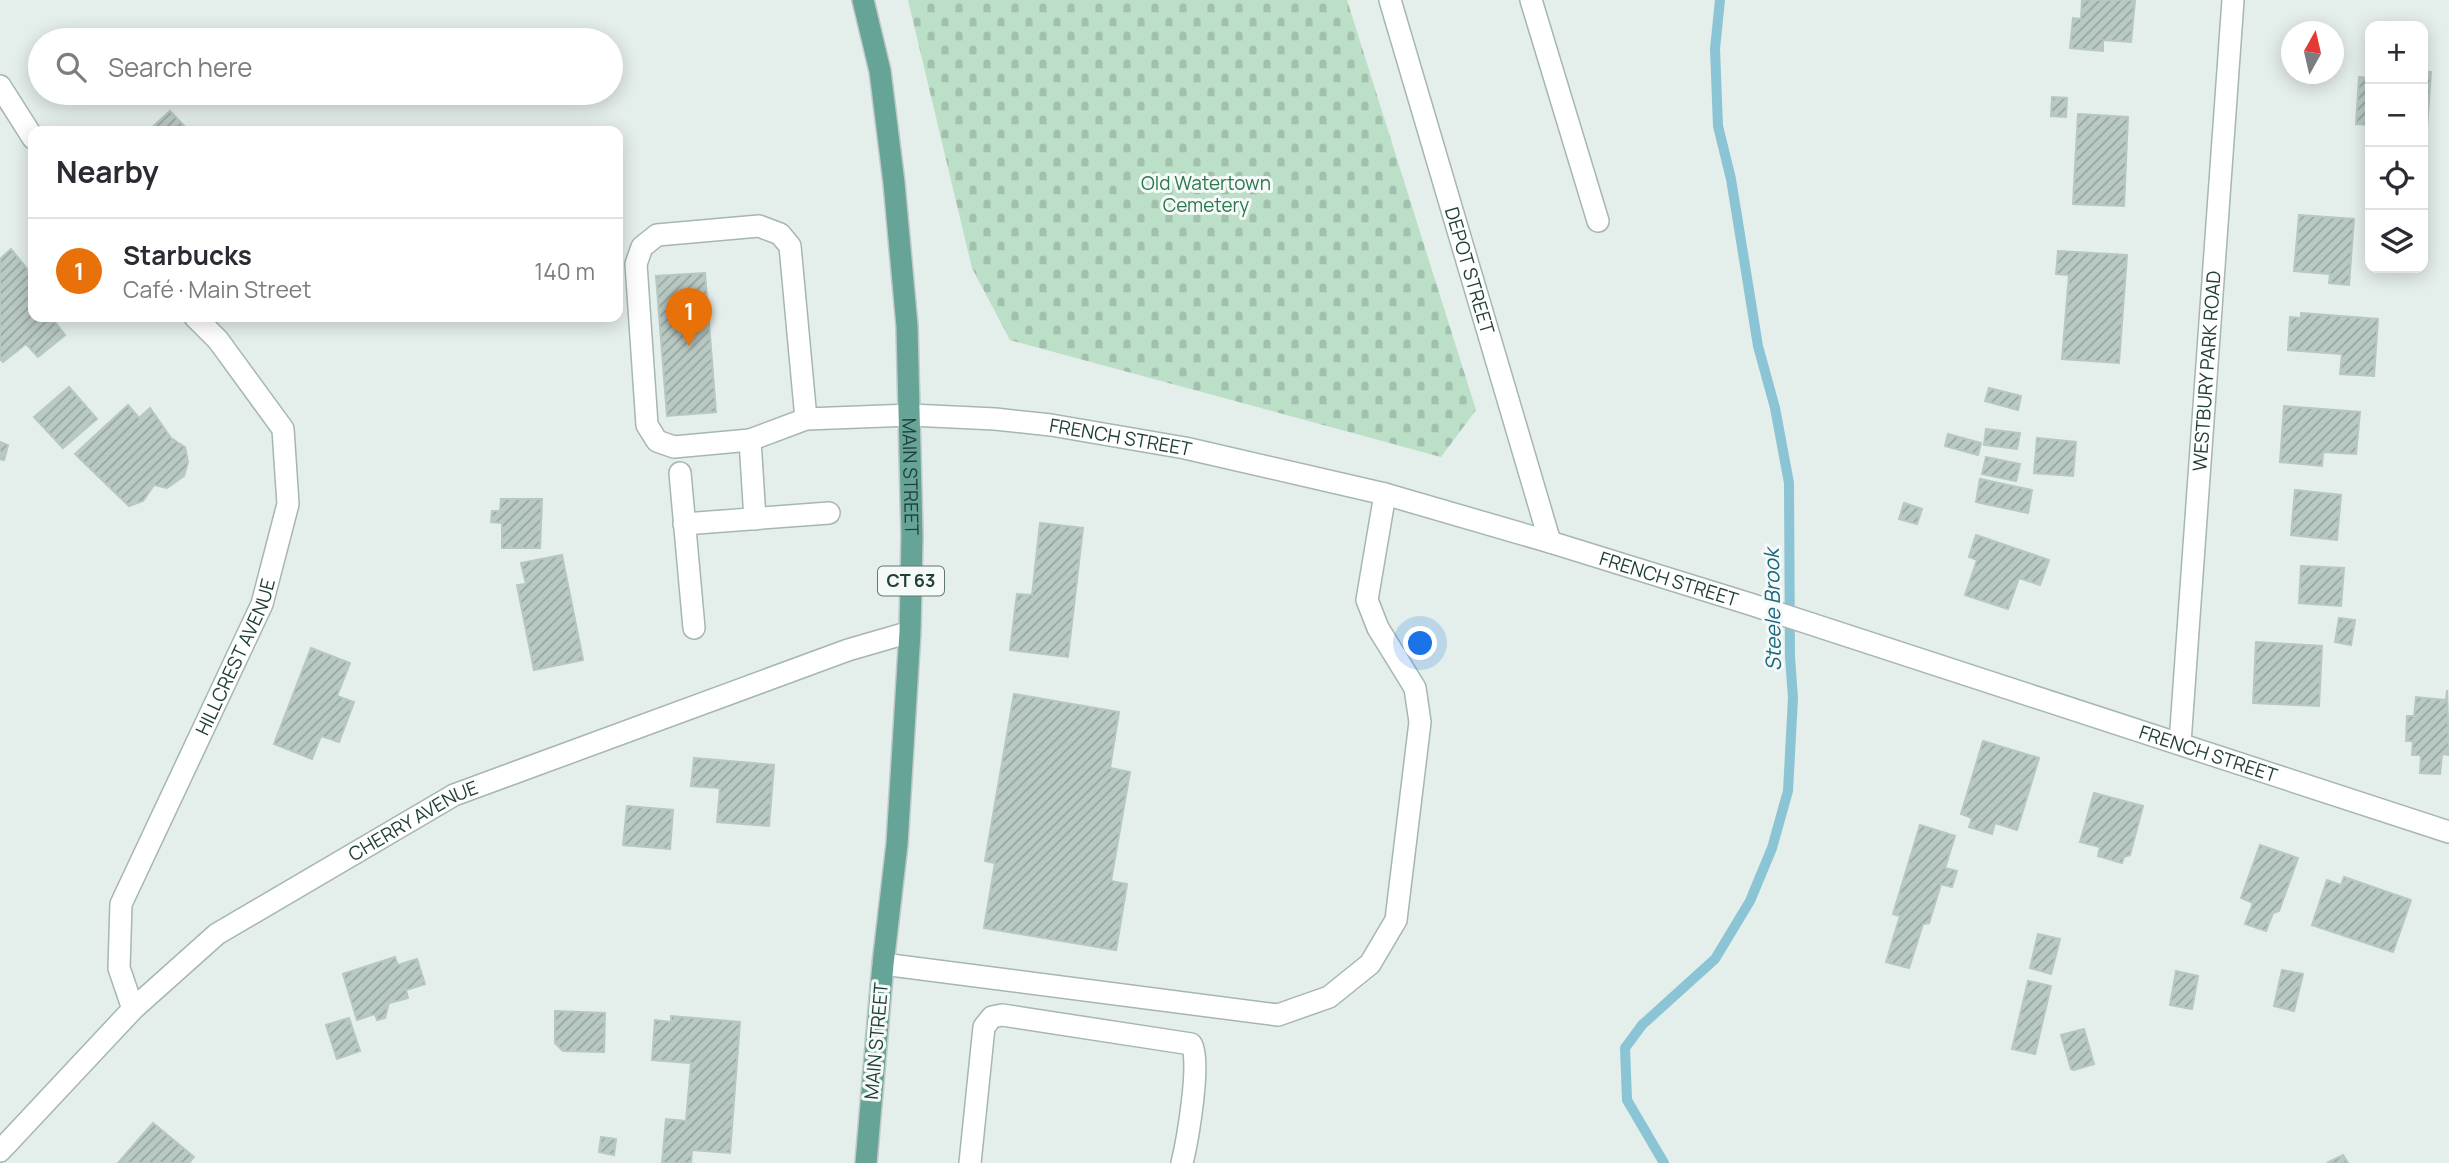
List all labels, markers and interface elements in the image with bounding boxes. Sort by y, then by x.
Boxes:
north arrow [2281,21,2344,84]
map controls [2365,21,2428,273]
button: + [2365,21,2428,84]
search box [28,28,623,105]
icon: search [52,48,90,86]
text: Search here [108,49,253,85]
button: − [2365,84,2428,147]
button: locate [2365,147,2428,210]
text: Nearby [56,151,159,192]
park label: Old Watertown Cemetery [1141,170,1271,218]
street label: DEPOT STREET [1439,204,1501,338]
button: layers [2365,210,2428,273]
text: Starbucks [123,237,252,273]
text: 1 [74,255,84,287]
text: 140 m [534,255,595,287]
street label: WESTBURY PARK ROAD [2186,270,2227,472]
text: Café · Main Street [123,273,312,305]
pin: 1 [666,288,712,346]
street label: FRENCH STREET [1047,412,1195,462]
street label: MAIN STREET [896,418,925,536]
street label: FRENCH STREET [1596,545,1742,613]
water label: Steele Brook [1757,546,1787,671]
road number: CT 63 [878,566,944,596]
street label: HILLCREST AVENUE [189,576,281,739]
your location [1403,626,1437,660]
street label: FRENCH STREET [2136,719,2281,788]
street label: CHERRY AVENUE [344,774,482,867]
street label: MAIN STREET [858,981,894,1101]

